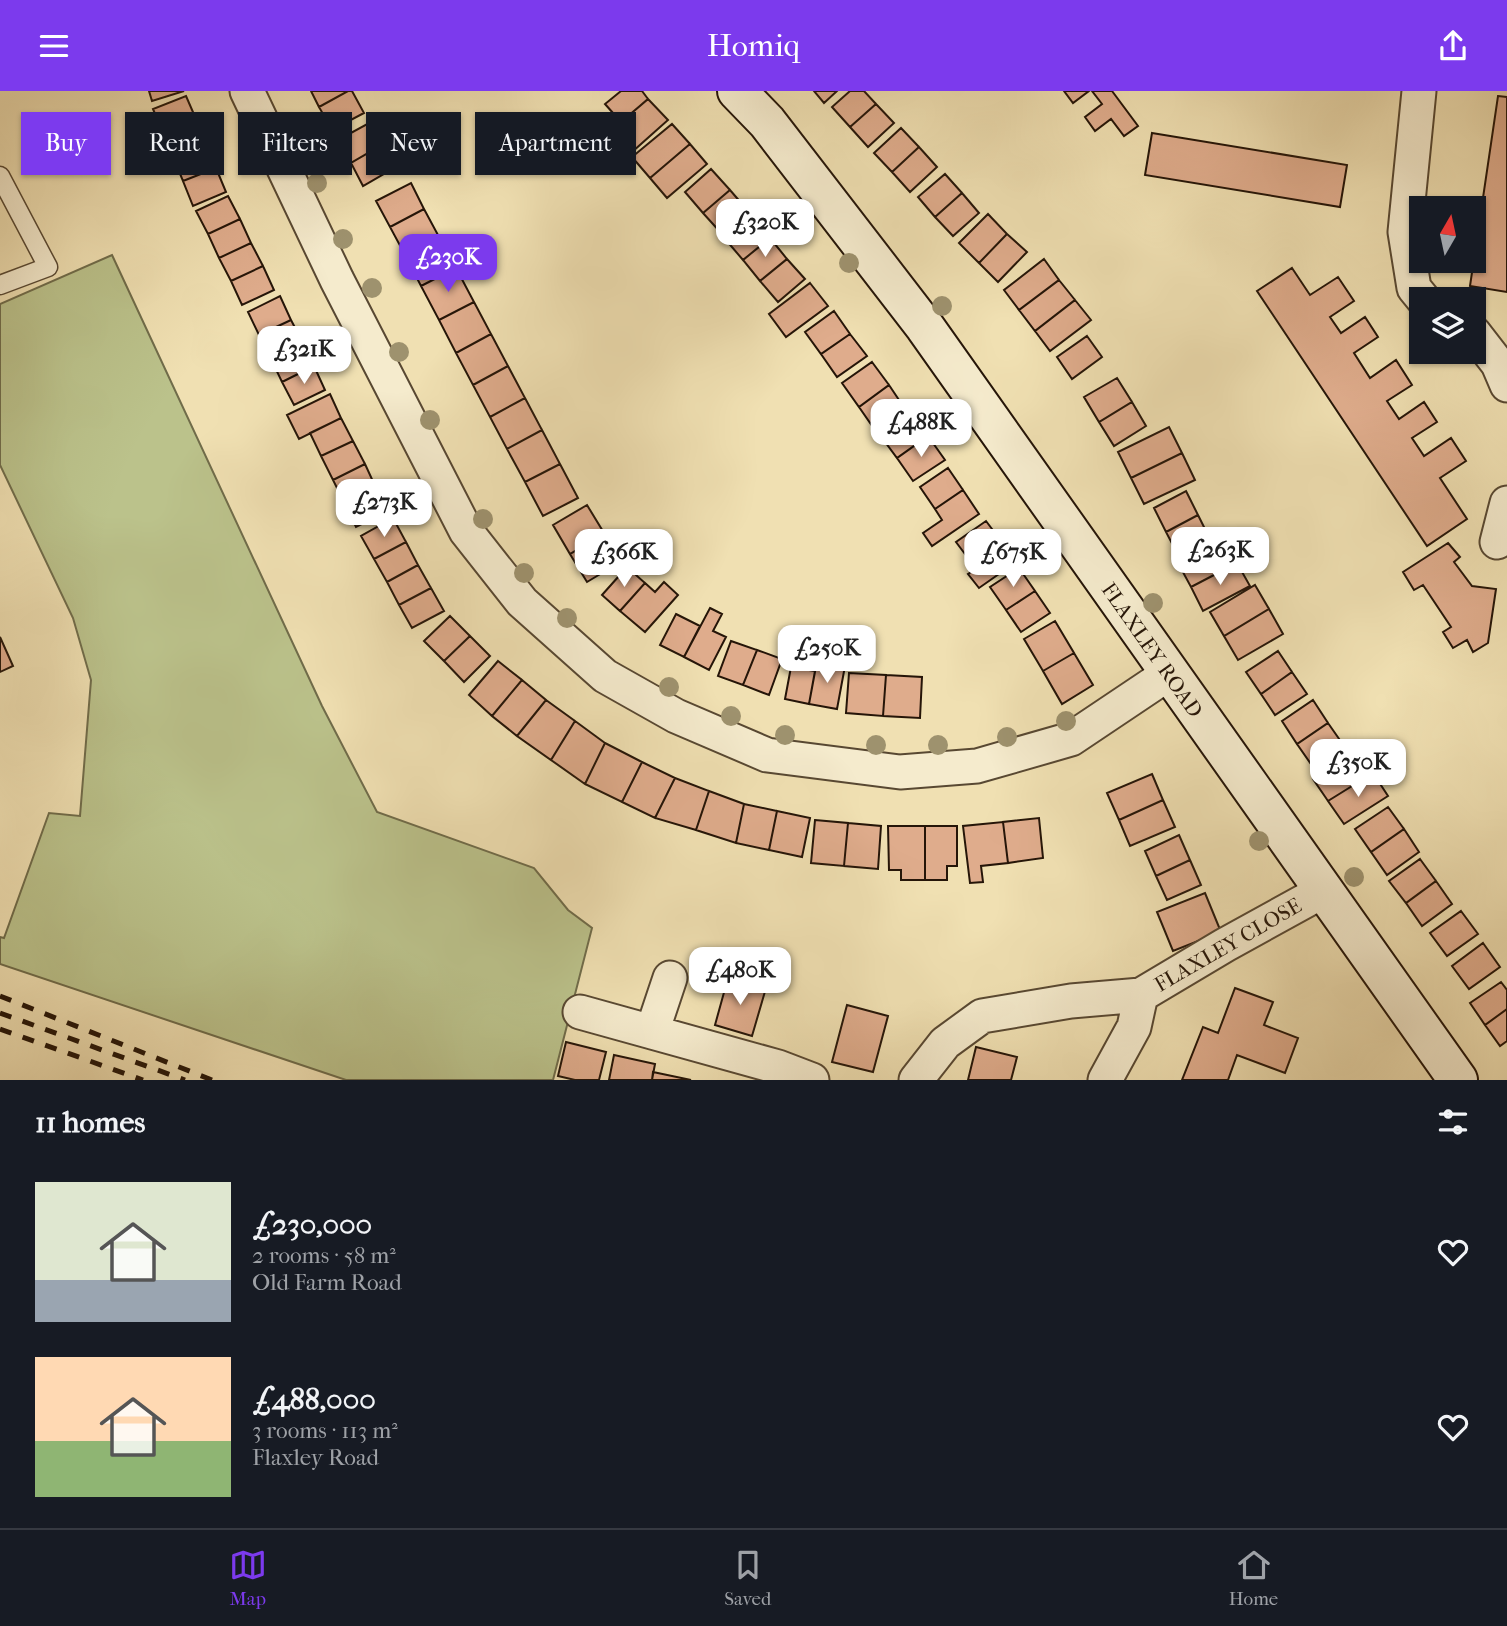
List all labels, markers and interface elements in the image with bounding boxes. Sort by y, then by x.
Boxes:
icon: menu [35,27,73,65]
text: Homiq [707,27,800,64]
icon: share [1434,27,1472,65]
chip: Buy [21,112,111,175]
chip: Rent [125,112,224,175]
chip: Filters [238,112,352,175]
chip: New [366,112,461,175]
chip: Apartment [475,112,636,175]
north arrow [1409,196,1486,273]
map controls [1409,196,1486,364]
pin: £320K [716,199,814,259]
text: £320K [732,208,798,235]
pin: £230K [399,235,497,294]
text: £230K [415,243,481,270]
button: layers [1409,287,1486,364]
pin: £321K [255,327,353,386]
text: £321K [273,335,335,362]
pin: £488K [872,399,970,459]
text: £488K [887,408,955,435]
pin: £273K [335,479,433,539]
text: £273K [352,488,416,515]
pin: £263K [1171,527,1269,587]
pin: £366K [575,529,673,589]
pin: £675K [964,529,1062,589]
text: £263K [1187,536,1253,563]
text: £366K [591,538,657,565]
text: £675K [980,538,1046,565]
street label: FLAXLEY ROAD [1097,578,1207,722]
pin: £250K [778,625,876,685]
text: £250K [794,634,860,661]
pin: £350K [1309,739,1407,799]
text: £350K [1326,748,1390,775]
street label: FLAXLEY CLOSE [1150,893,1306,997]
pin: £480K [691,947,789,1007]
text: £480K [705,956,775,983]
icon: filters [1434,1103,1472,1141]
text: 11 homes [35,1105,145,1140]
text: £230,000 [252,1207,372,1242]
icon: home [91,1210,175,1294]
icon: heart [1434,1233,1472,1271]
text: 2 rooms · 58 m² [252,1242,396,1269]
text: Old Farm Road [252,1269,402,1296]
text: £488,000 [252,1382,376,1417]
icon: home [91,1385,175,1469]
icon: heart [1434,1408,1472,1446]
text: 3 rooms · 113 m² [252,1417,398,1444]
text: Flaxley Road [252,1444,379,1471]
tab: Map [229,1546,267,1610]
tab: Saved [724,1546,771,1610]
tab: Home [1229,1546,1278,1610]

